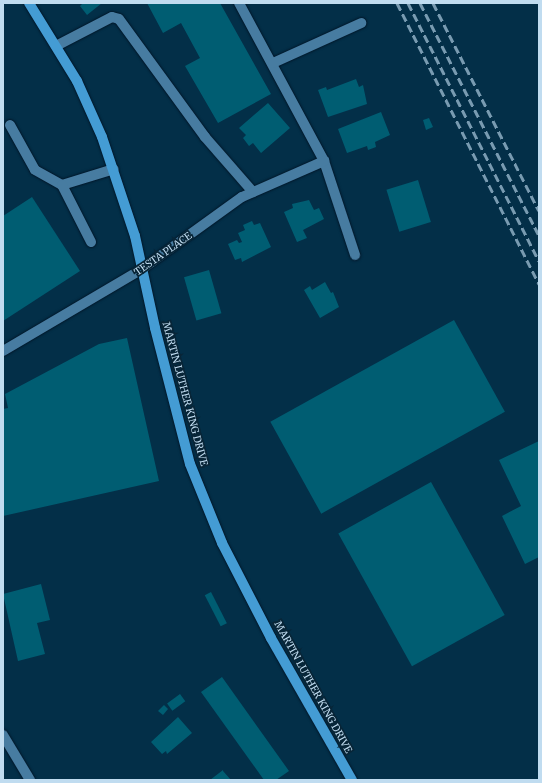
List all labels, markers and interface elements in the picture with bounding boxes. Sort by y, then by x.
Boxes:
street label: TESTA PLACE [132,230,194,278]
street label: MARTIN LUTHER KING DRIVE [160,321,210,467]
street label: MARTIN LUTHER KING DRIVE [272,619,354,755]

